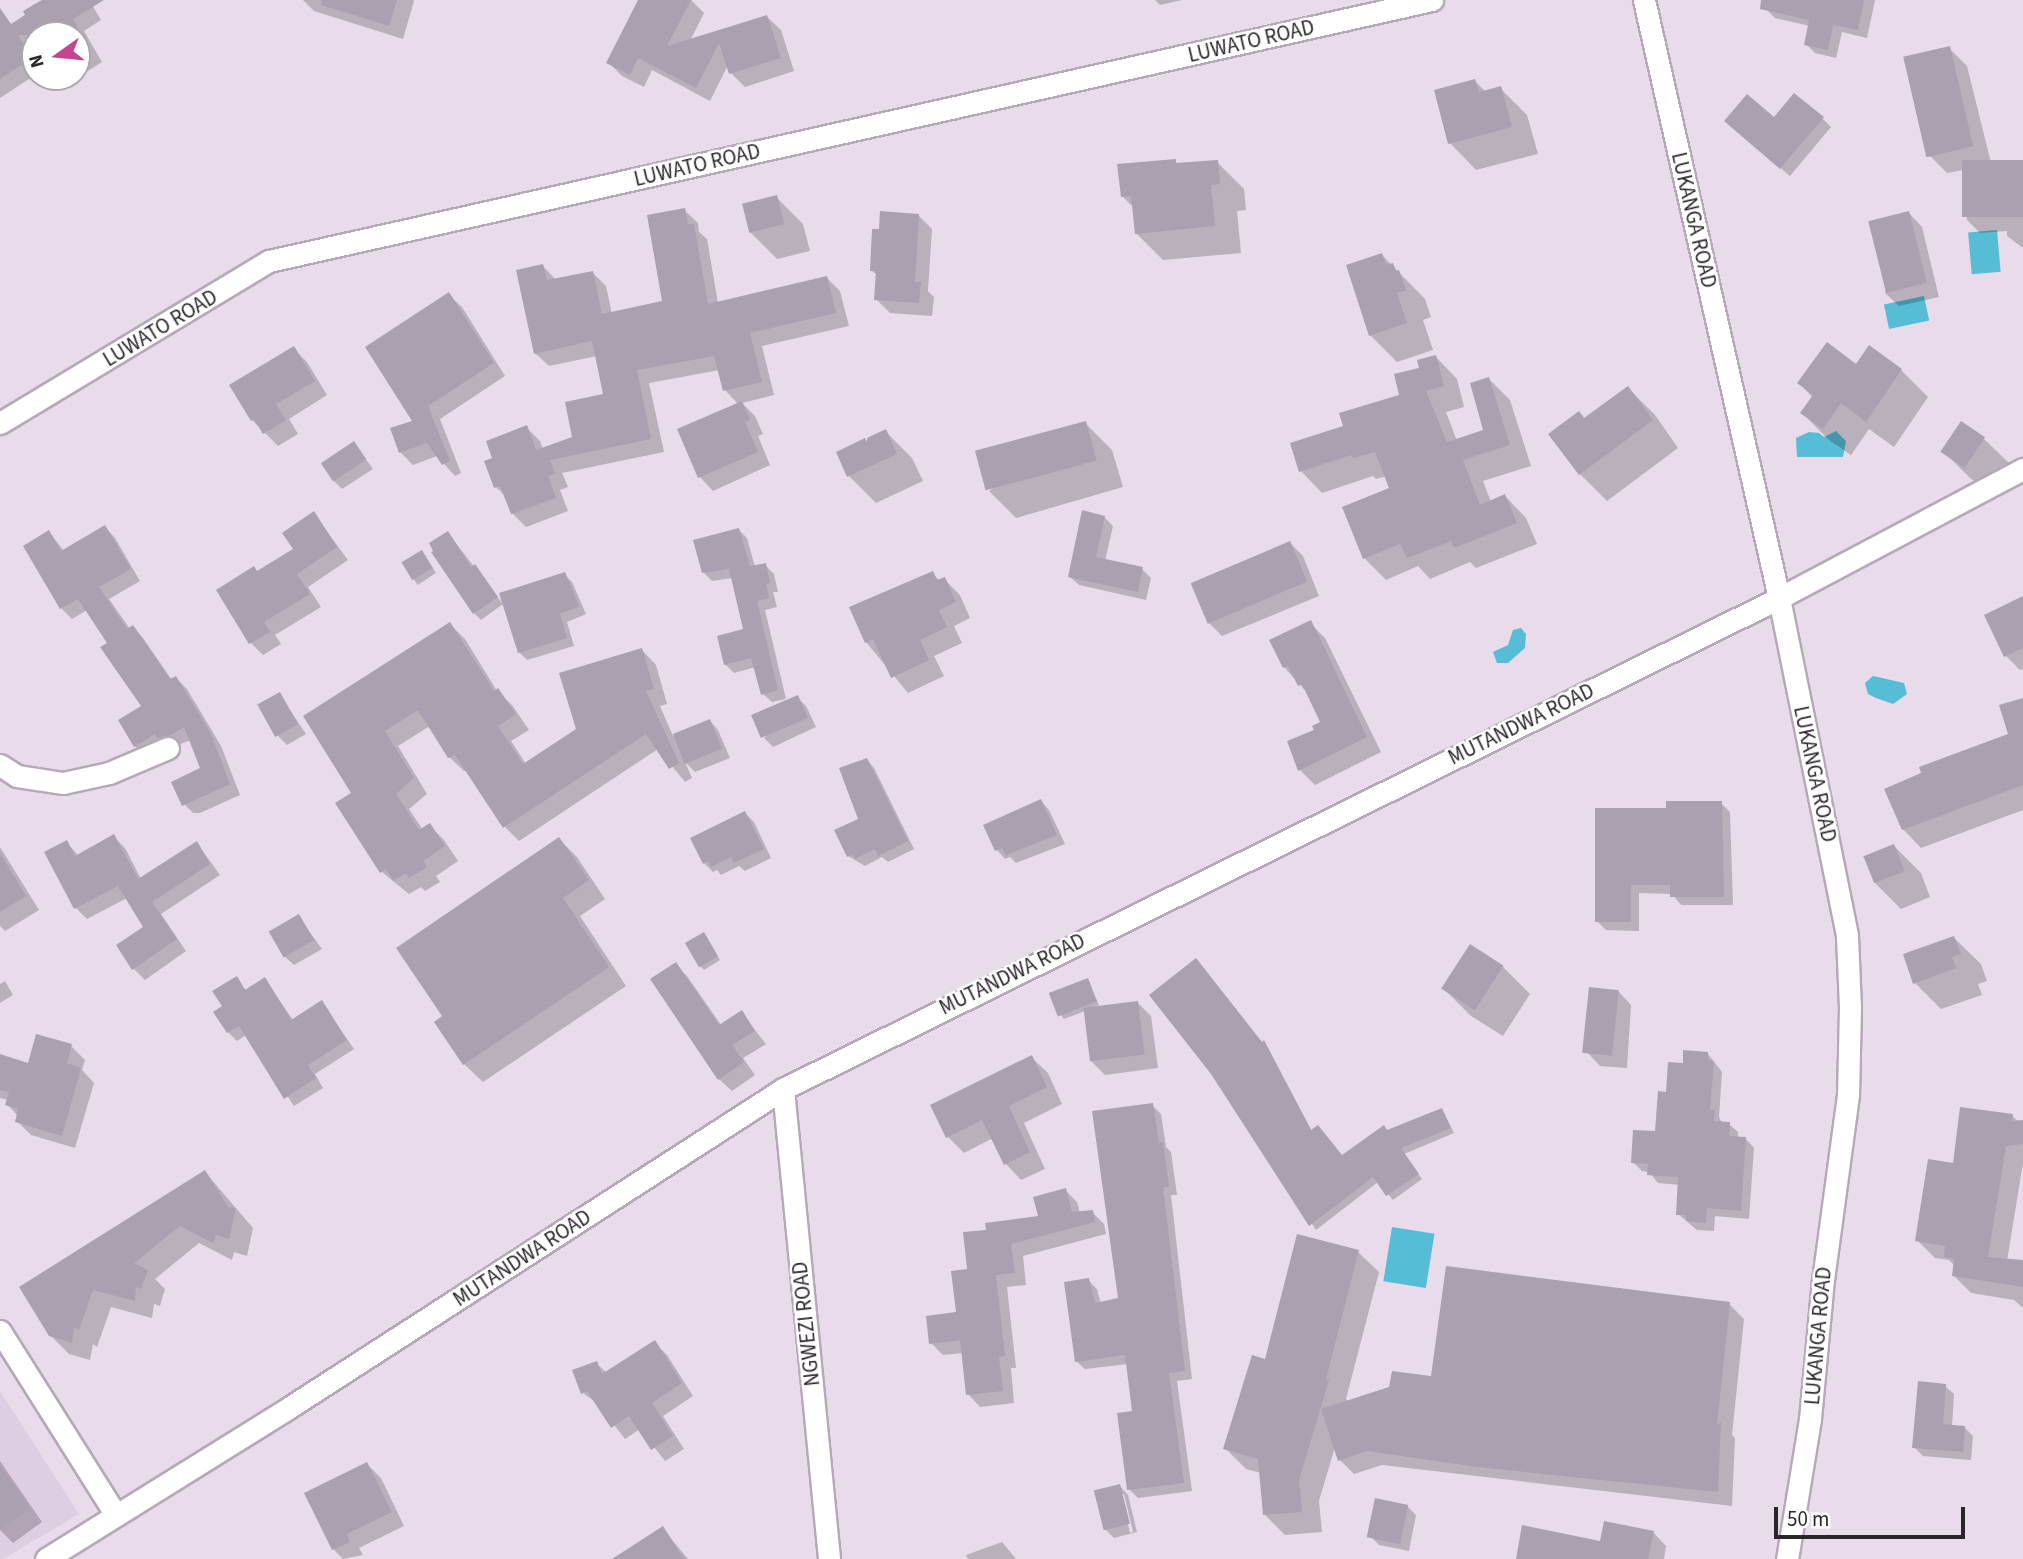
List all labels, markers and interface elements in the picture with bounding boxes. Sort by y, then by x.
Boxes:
street label: LUWATO ROAD [1185,14,1317,68]
north arrow [21,21,91,91]
text: N [22,51,52,71]
street label: LUWATO ROAD [631,138,763,192]
street label: LUKANGA ROAD [1666,150,1722,290]
street label: LUWATO ROAD [98,284,222,372]
street label: MUTANDWA ROAD [1444,678,1598,770]
street label: LUKANGA ROAD [1788,704,1842,844]
street label: MUTANDWA ROAD [935,928,1089,1020]
street label: MUTANDWA ROAD [448,1204,596,1312]
street label: NGWEZI ROAD [787,1260,825,1388]
street label: LUKANGA ROAD [1799,1266,1837,1406]
scale bar [1778,1492,1969,1536]
text: 50 m [1787,1504,1829,1534]

